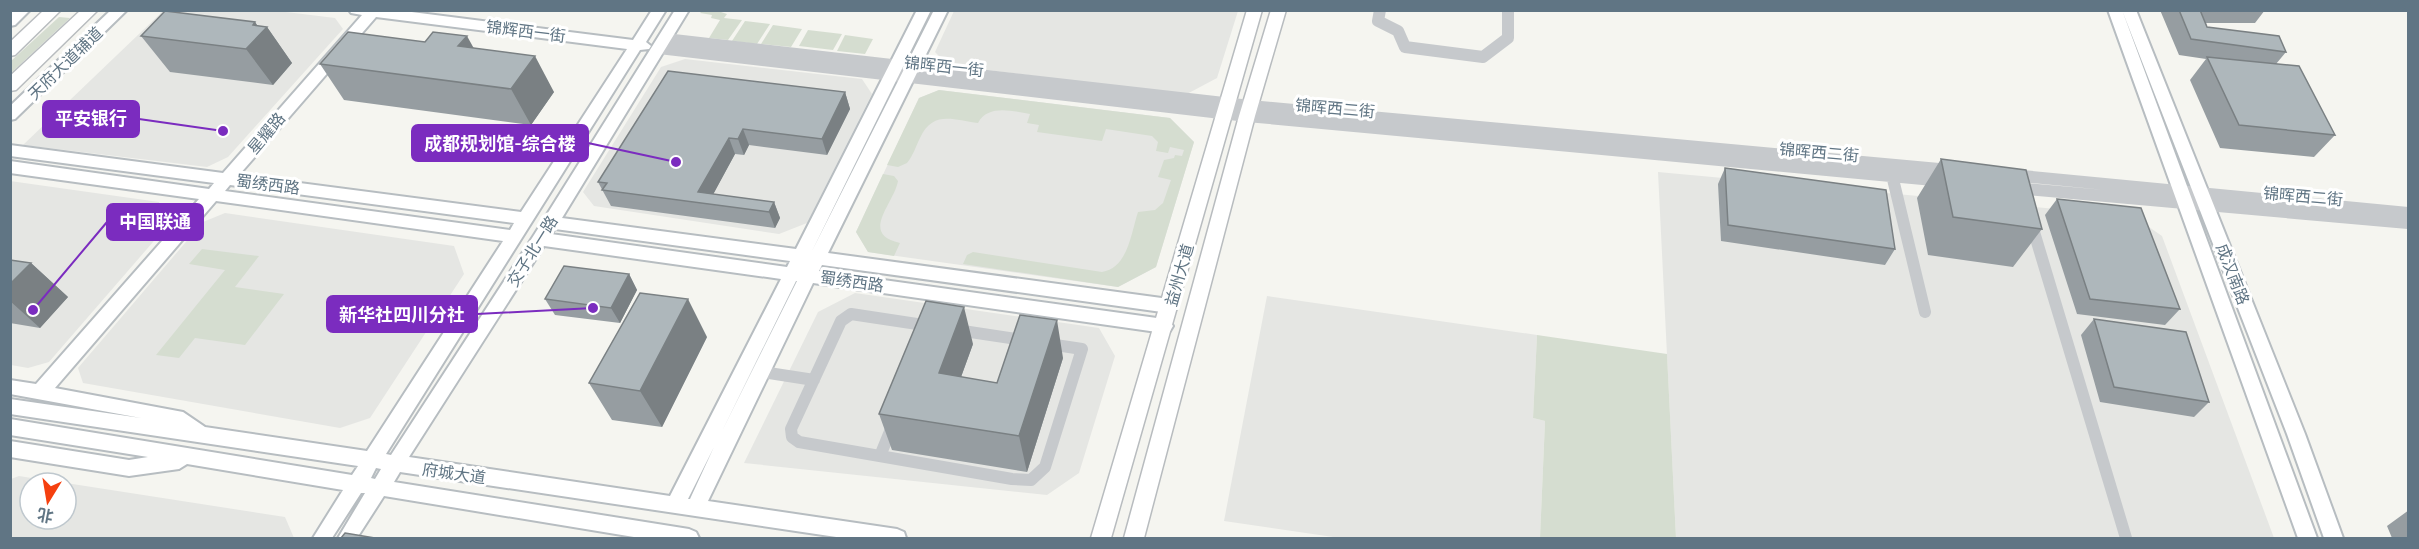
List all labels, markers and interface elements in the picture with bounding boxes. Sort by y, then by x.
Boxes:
street label: 锦辉西一街 [485,15,567,47]
street label: 天府大道辅道 [23,22,107,104]
street label: 锦晖西一街 [903,51,985,81]
street label: 锦晖西二街 [1294,94,1376,122]
callout: 平安银行 [43,101,139,137]
text: 平安银行 [55,106,127,130]
street label: 星耀路 [242,108,290,158]
callout: 成都规划馆-综合楼 [412,125,588,161]
text: 成都规划馆-综合楼 [424,131,576,155]
street label: 锦晖西二街 [1778,138,1860,166]
street label: 蜀绣西路 [235,169,301,199]
street label: 锦晖西二街 [2262,182,2344,210]
callout: 中国联通 [107,204,203,240]
text: 中国联通 [119,209,191,233]
street label: 交子北一路 [501,211,563,291]
street label: 成汉南路 [2211,240,2255,308]
street label: 益州大道 [1160,241,1198,309]
street label: 蜀绣西路 [819,266,885,296]
callout: 新华社四川分社 [327,296,477,332]
text: 新华社四川分社 [339,302,465,326]
street label: 府城大道 [421,458,487,488]
north arrow [18,471,78,531]
text: 北 [35,503,55,528]

